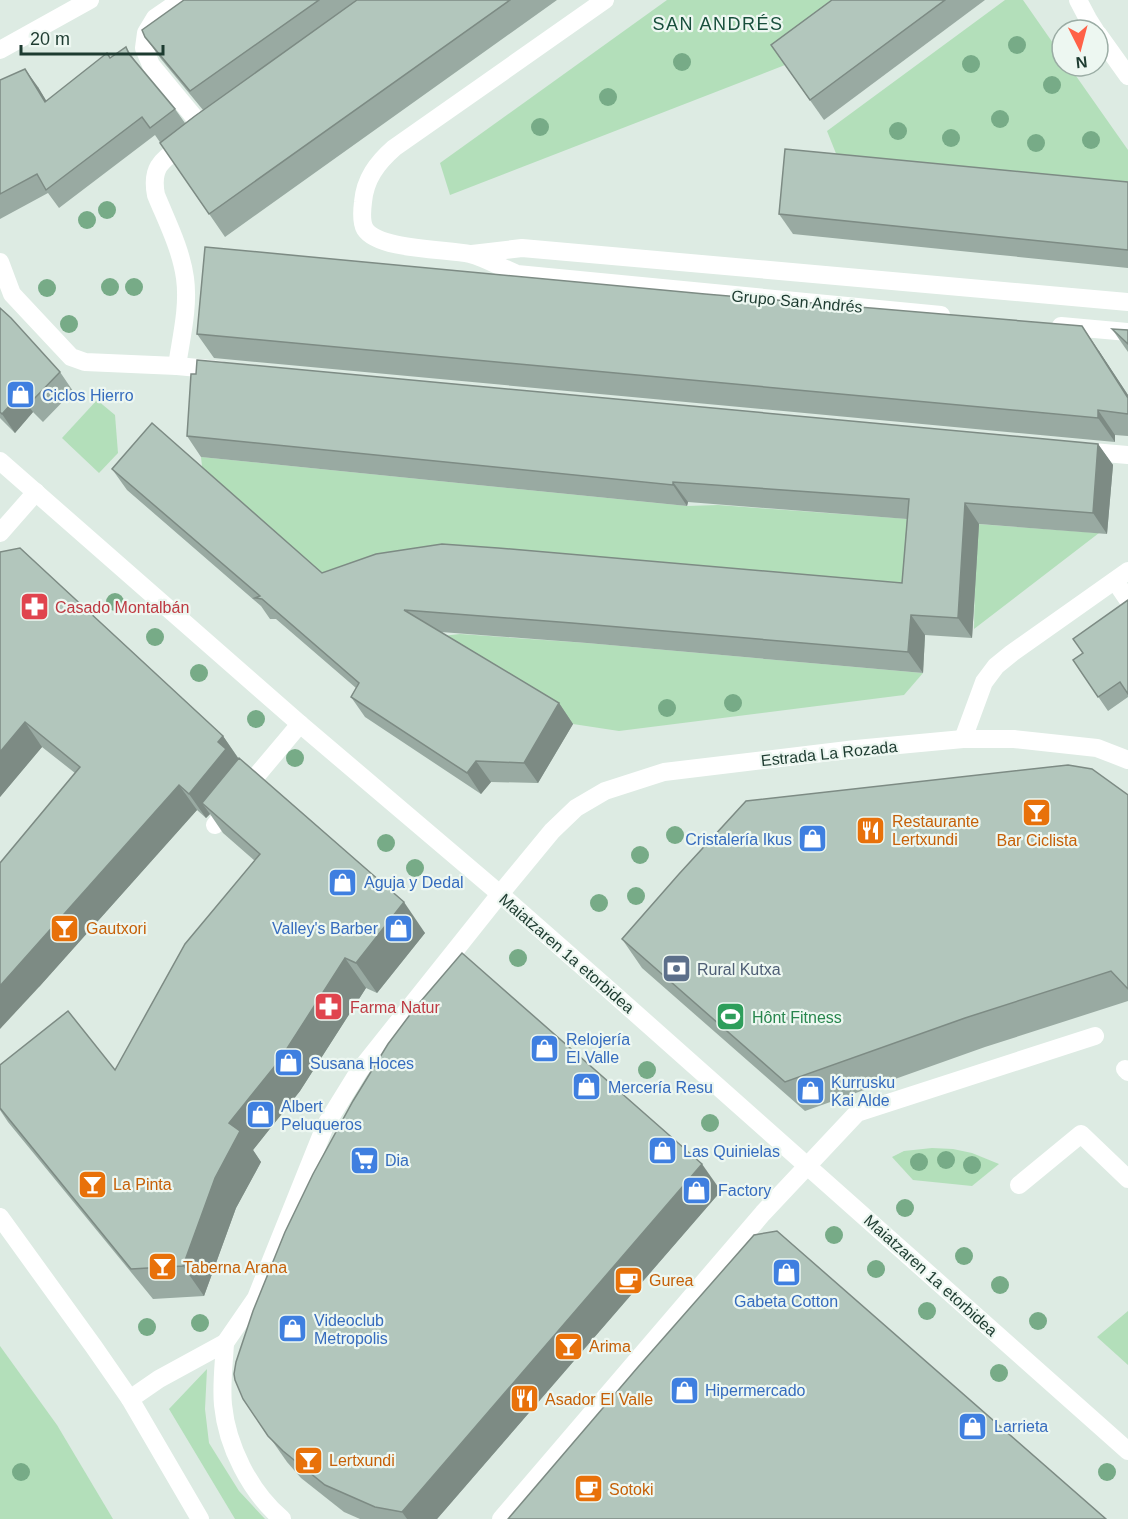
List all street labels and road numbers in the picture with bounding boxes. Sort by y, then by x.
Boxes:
street label: Grupo San Andrés [731,287,863,316]
street label: Estrada La Rozada [760,738,898,769]
street label: Maiatzaren 1a etorbidea [496,890,637,1016]
street label: Maiatzaren 1a etorbidea [861,1211,1001,1339]

